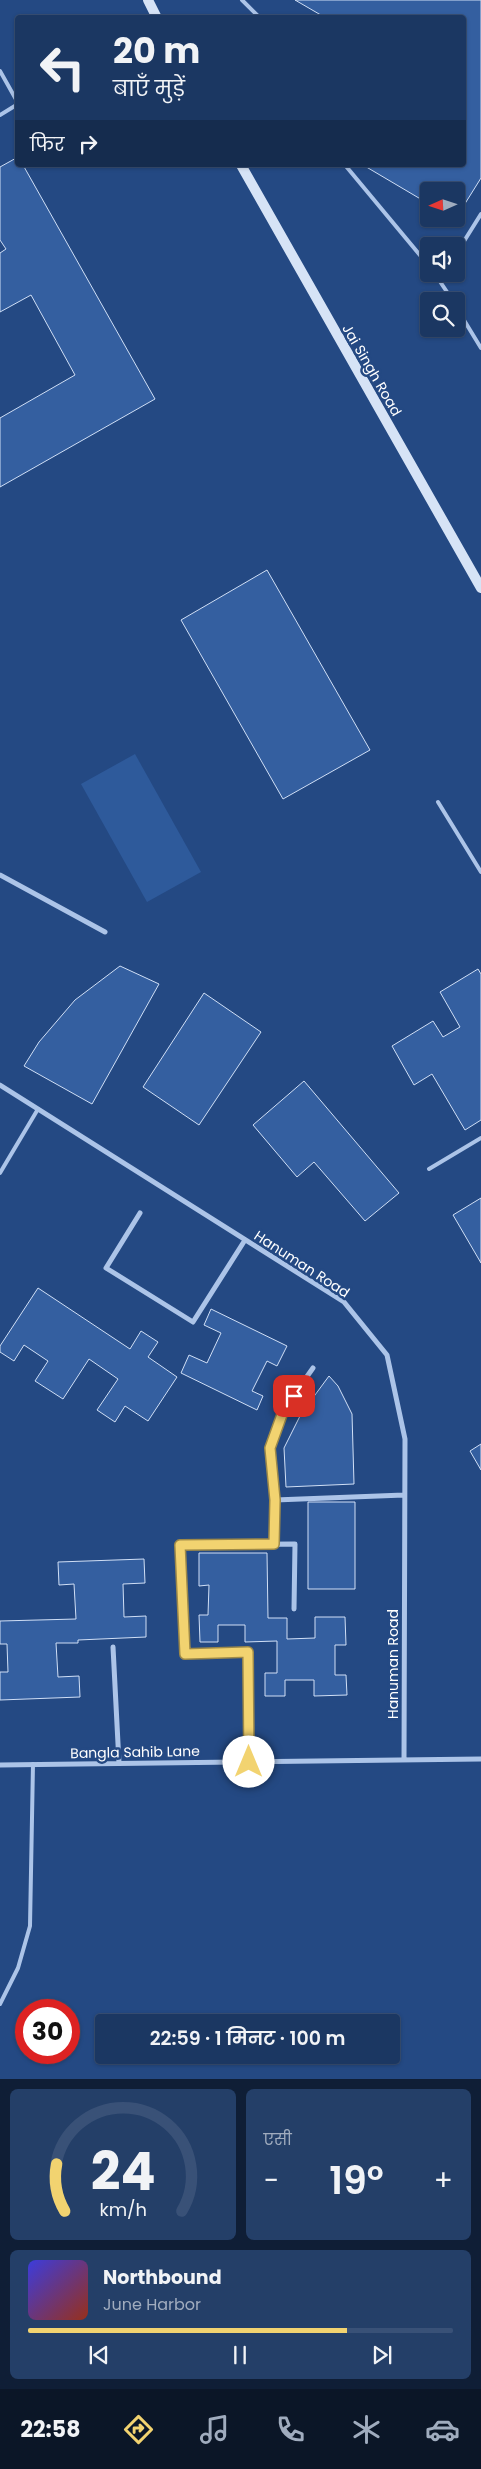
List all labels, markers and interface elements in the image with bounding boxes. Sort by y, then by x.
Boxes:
text: 20 m [113,26,200,75]
icon: left [30,35,95,100]
text: बाएँ मुड़ें [113,73,185,104]
icon: right [74,130,102,158]
text: फिर [30,131,64,158]
north arrow [420,182,465,228]
map controls [420,182,465,337]
button: sound [420,237,465,282]
button: search [420,292,465,337]
street label: Jai Singh Road [338,320,406,420]
street label: Hanuman Road [250,1226,354,1302]
pin [273,1375,315,1417]
icon: arrive [280,1382,308,1410]
street label: Hanuman Road [383,1609,403,1719]
position arrow [222,1735,274,1787]
street label: Bangla Sahib Lane [70,1741,200,1763]
speed limit sign: 30 [15,1999,80,2064]
text: 22:59 · 1 मिनट · 100 m [150,2025,345,2052]
text: एसी [264,2128,292,2151]
text: 24 [90,2135,155,2208]
text: 19° [329,2154,384,2207]
text: − [264,2161,279,2200]
text: + [434,2161,453,2200]
text: km/h [99,2197,147,2222]
text: Northbound [103,2264,222,2291]
text: June Harbor [103,2293,201,2316]
icon: previous [85,2341,113,2369]
icon: pause [226,2341,254,2369]
icon: next [368,2341,396,2369]
icon: directions [121,2412,156,2447]
icon: music [197,2412,232,2447]
icon: phone [273,2412,308,2447]
icon: climate [349,2412,384,2447]
icon: car [425,2412,460,2447]
text: 22:58 [21,2414,80,2445]

